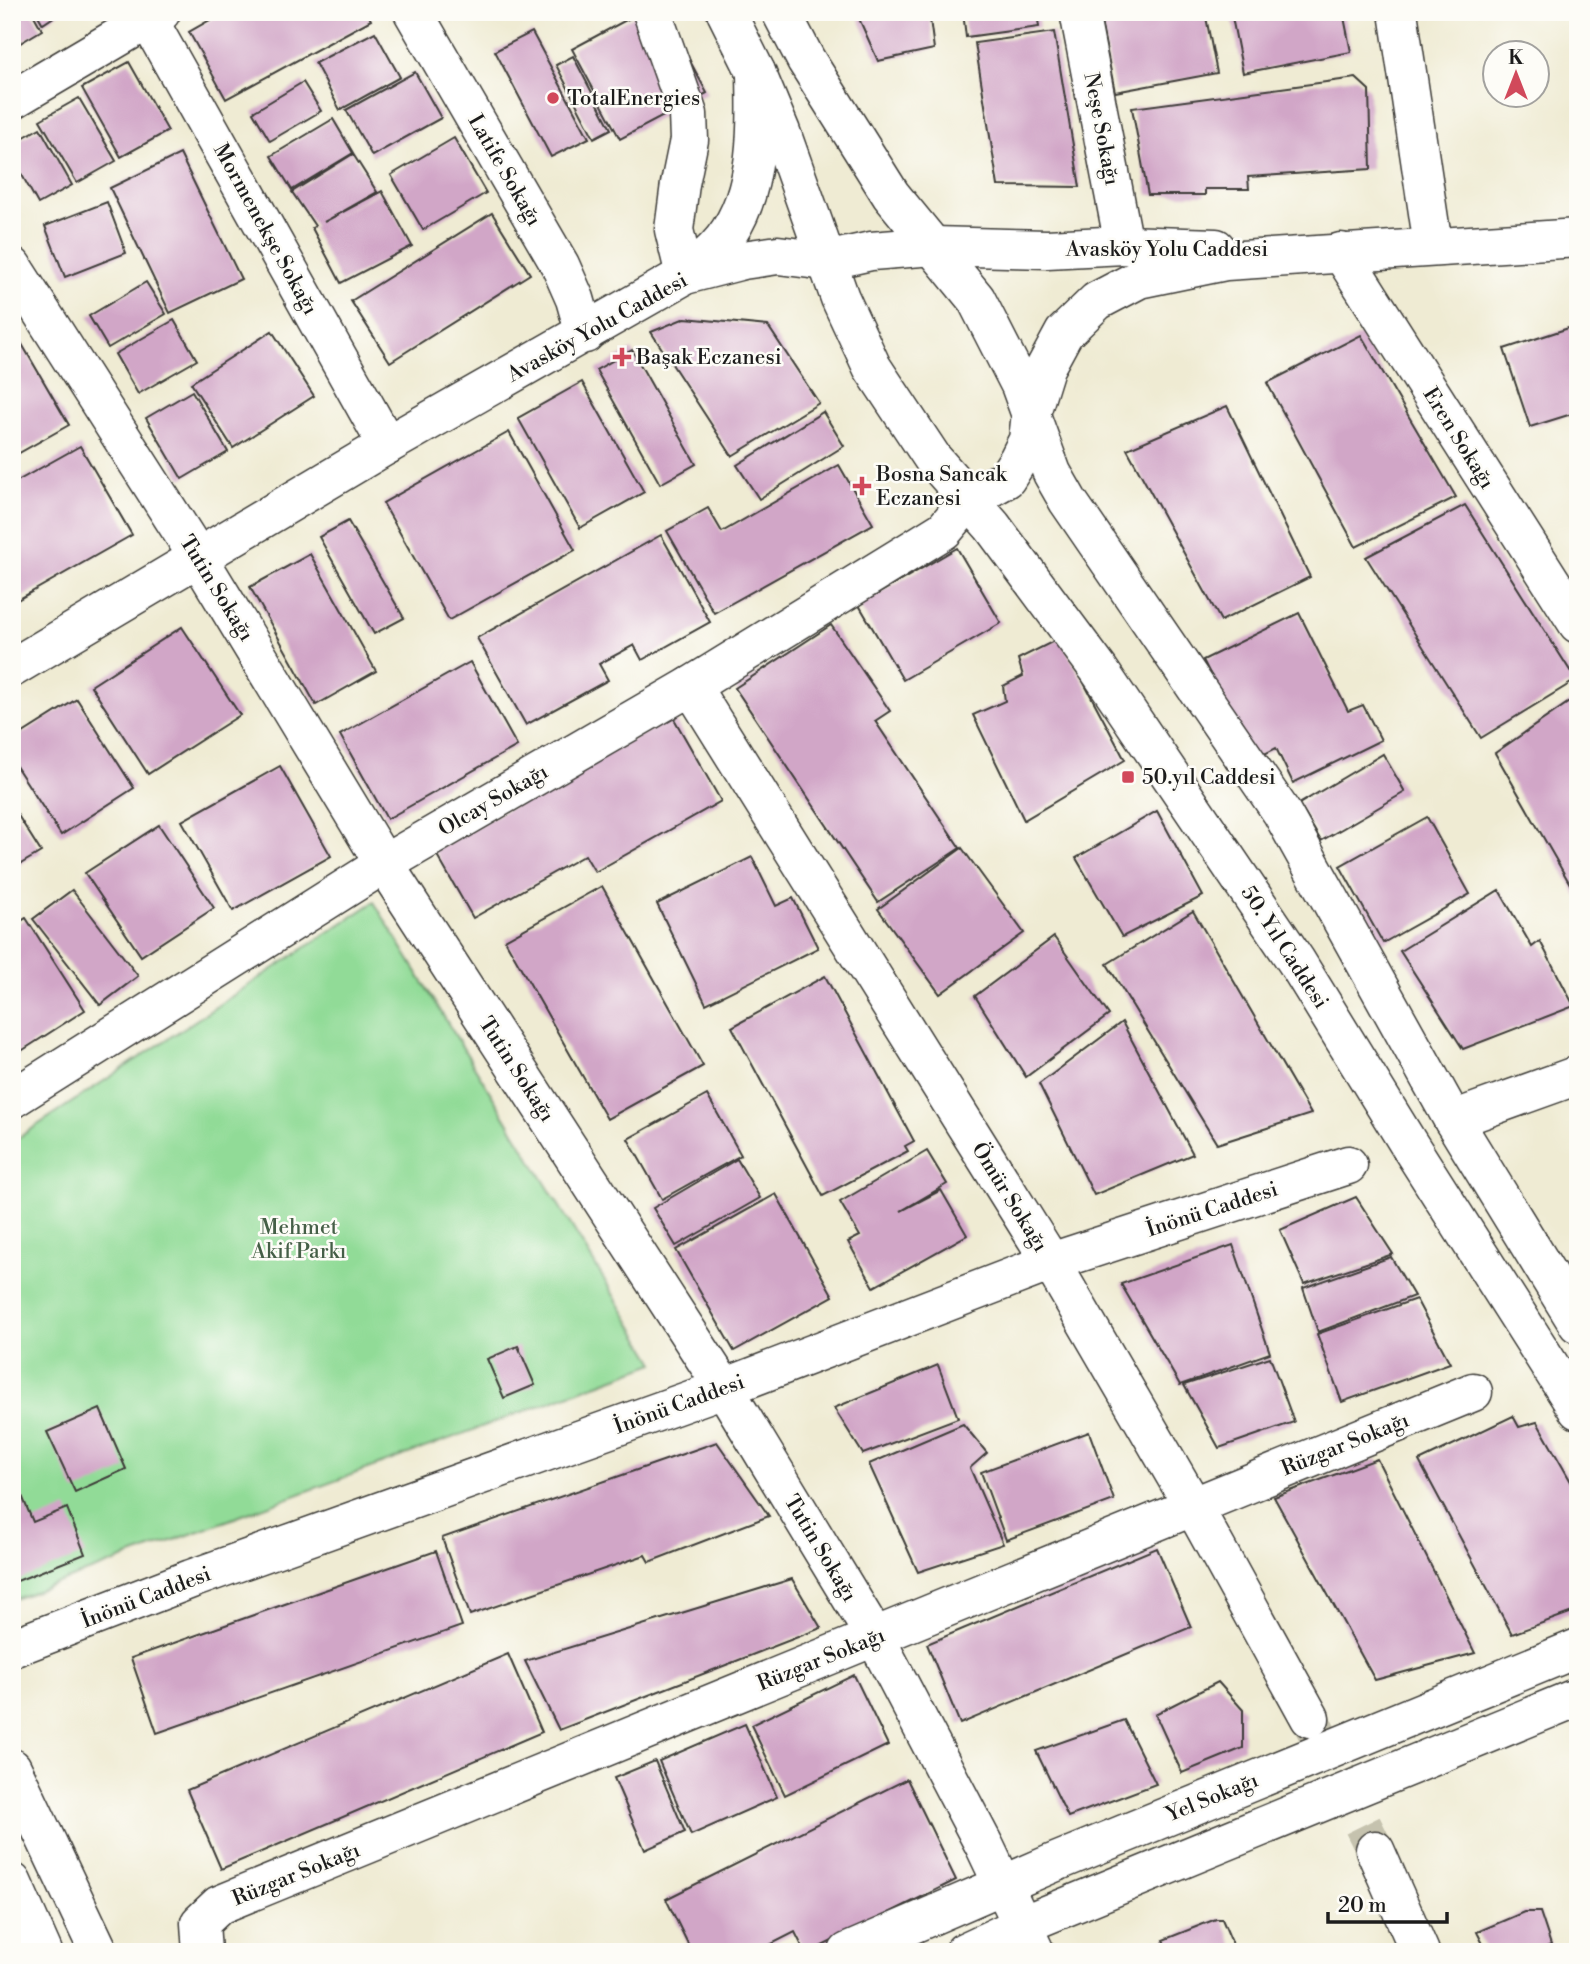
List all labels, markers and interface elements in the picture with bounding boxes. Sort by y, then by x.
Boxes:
north arrow [1482,38,1552,108]
text: K [1508,46,1524,70]
street label: Neşe Sokağı [1077,71,1125,188]
place label: TotalEnergies [567,86,700,112]
marker: TotalEnergies [545,90,561,106]
street label: Latife Sokağı [462,110,547,231]
street label: Mormenekşe Sokağı [207,139,323,320]
street label: Avasköy Yolu Caddesi [1065,237,1268,263]
street label: Avasköy Yolu Caddesi [502,267,692,389]
place label: Başak Eczanesi [635,345,782,371]
marker: Başak Eczanesi [614,349,630,365]
street label: Eren Sokağı [1417,383,1500,494]
place label: Bosna Sancak Eczanesi [875,462,1008,512]
marker: Bosna Sancak Eczanesi [854,478,870,494]
street label: Tutin Sokağı [173,531,259,646]
street label: Olcay Sokağı [434,759,553,843]
place label: 50.yıl Caddesi [1142,765,1276,791]
marker: 50.yıl Caddesi [1120,769,1136,785]
street label: 50. Yıl Caddesi [1235,881,1334,1014]
street label: Tutin Sokağı [473,1012,560,1127]
street label: Ömür Sokağı [965,1137,1055,1257]
street label: İnönü Caddesi [1143,1175,1281,1243]
park label: Mehmet Akif Parkı [251,1215,346,1265]
street label: İnönü Caddesi [610,1367,748,1441]
street label: Rüzgar Sokağı [1278,1407,1413,1482]
street label: Tutin Sokağı [778,1490,862,1607]
street label: İnönü Caddesi [77,1559,215,1635]
street label: Rüzgar Sokağı [754,1622,889,1697]
street label: Yel Sokağı [1161,1768,1262,1829]
street label: Rüzgar Sokağı [229,1837,364,1912]
scale bar [1328,1880,1446,1924]
text: 20 m [1338,1893,1387,1919]

